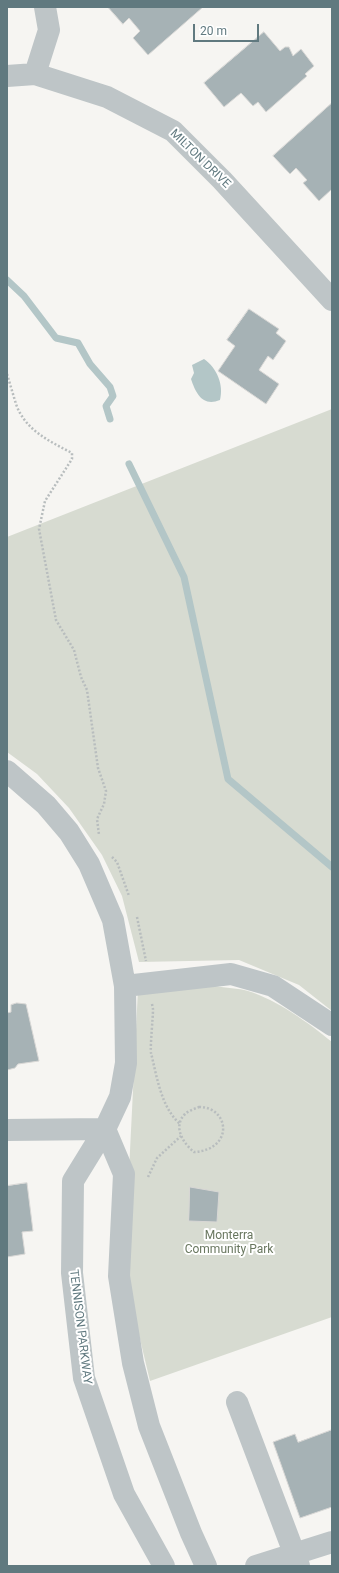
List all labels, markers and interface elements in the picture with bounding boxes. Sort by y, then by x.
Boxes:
scale bar [195,16,261,42]
text: 20 m [200,24,227,38]
street label: MILTON DRIVE [167,127,233,191]
park label: Monterra Community Park [185,1229,273,1257]
street label: TENNISON PARKWAY [66,1269,94,1385]

